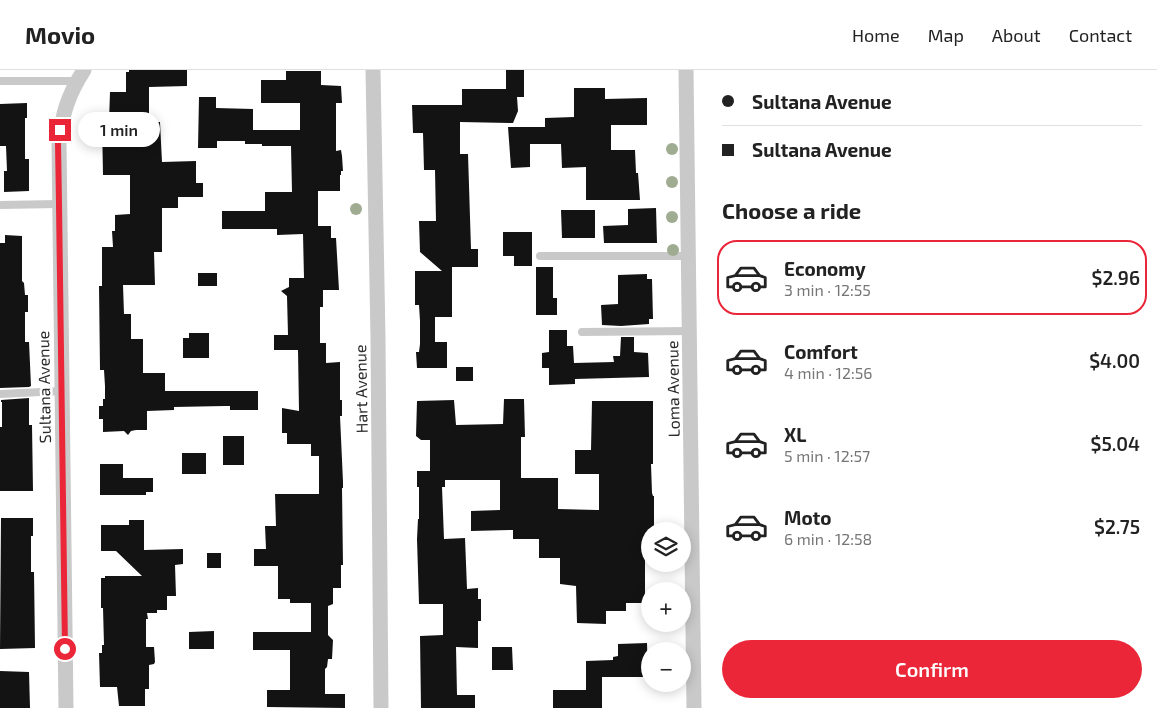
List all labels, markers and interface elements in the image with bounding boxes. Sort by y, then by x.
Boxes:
text: Movio [25,20,95,49]
text: Home [852,24,900,46]
text: Map [928,24,964,46]
text: About [992,24,1041,46]
text: Contact [1069,24,1132,46]
text: Sultana Avenue [752,90,892,113]
callout: 1 min [78,112,160,148]
route end [49,119,71,141]
text: 1 min [100,120,138,139]
text: Sultana Avenue [752,138,892,161]
text: Choose a ride [722,197,861,223]
icon: car [724,255,769,300]
text: Economy [784,257,866,280]
text: $2.96 [1092,266,1140,289]
text: 3 min · 12:55 [784,280,871,299]
street label: Sultana Avenue [33,331,54,443]
icon: car [724,338,769,383]
street label: Loma Avenue [662,340,683,438]
text: Comfort [784,340,858,363]
street label: Hart Avenue [350,344,371,434]
text: $4.00 [1089,349,1140,372]
text: 4 min · 12:56 [784,363,872,382]
icon: car [724,421,769,466]
text: XL [784,423,806,446]
text: $5.04 [1091,432,1140,455]
text: 5 min · 12:57 [784,446,870,465]
icon: car [724,504,769,549]
text: Moto [784,506,832,529]
text: $2.75 [1094,515,1140,538]
map controls [641,522,691,692]
button: layers [641,522,691,572]
text: 6 min · 12:58 [784,529,872,548]
button: + [641,582,691,632]
route start [54,638,76,660]
button: Confirm [722,640,1142,698]
button: − [641,642,691,692]

